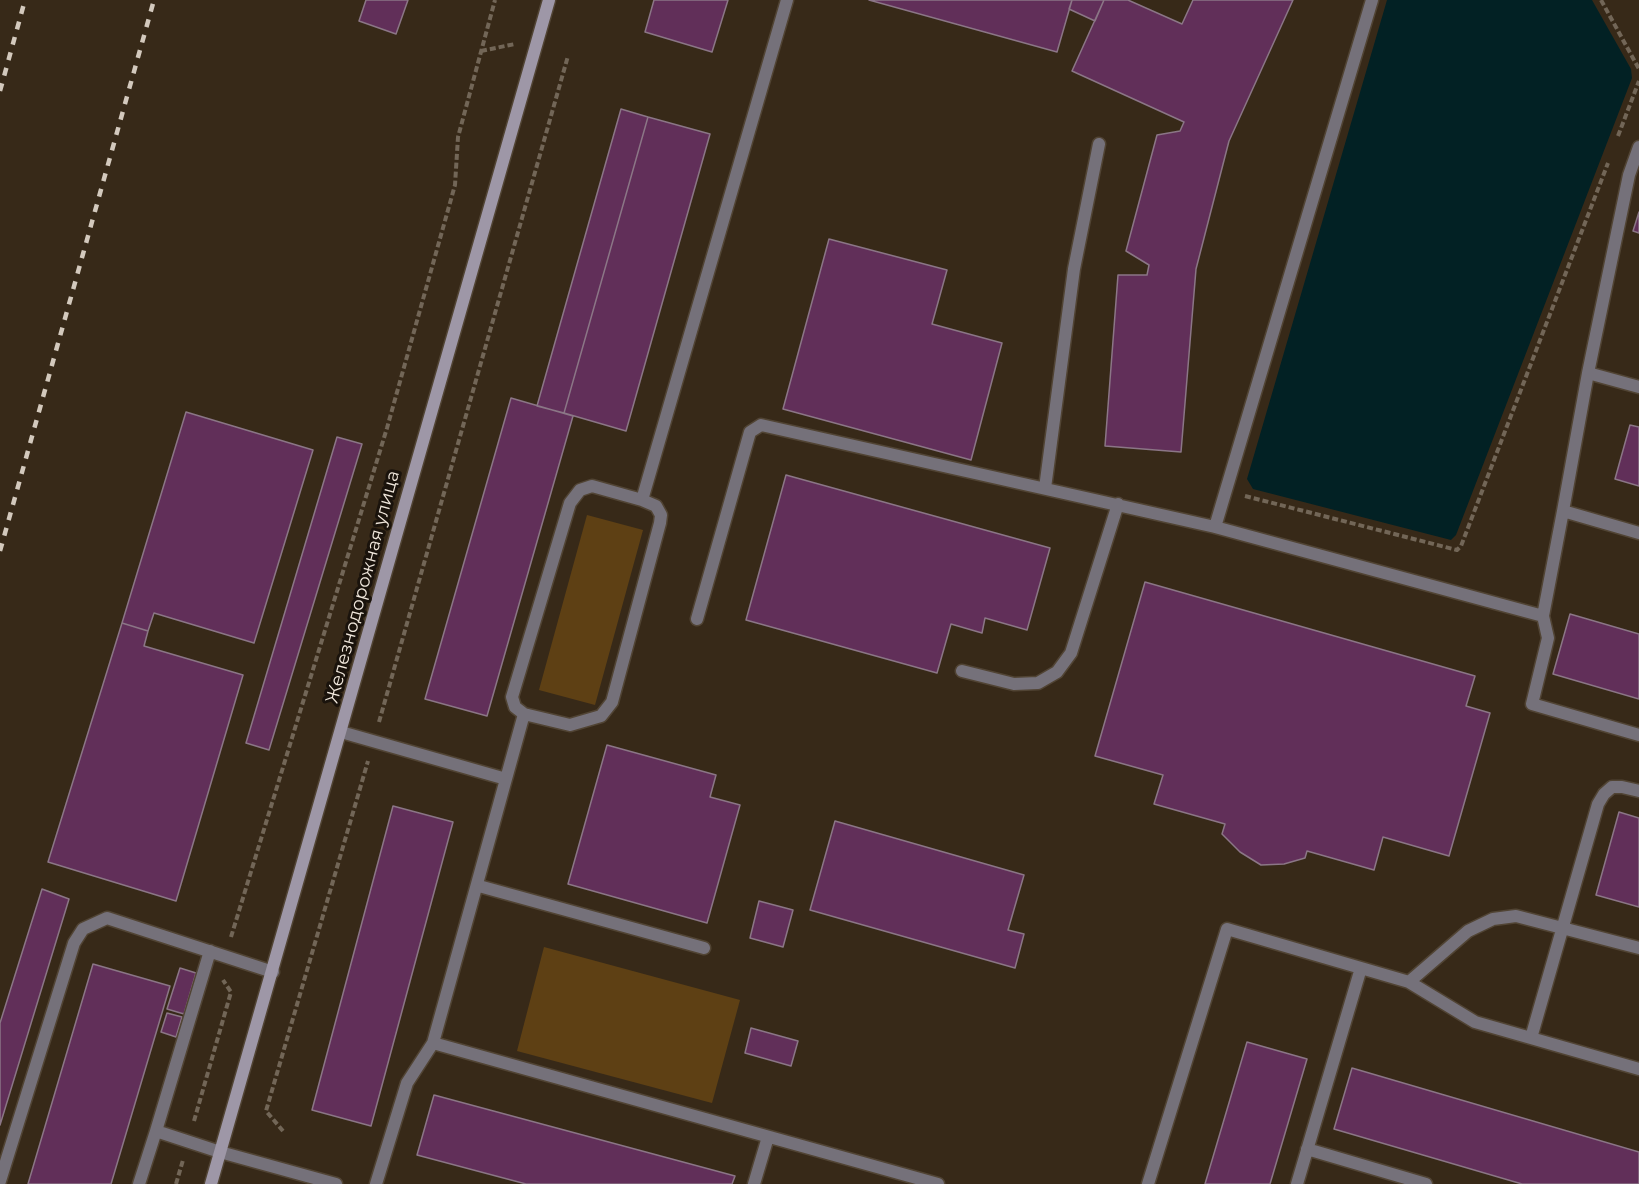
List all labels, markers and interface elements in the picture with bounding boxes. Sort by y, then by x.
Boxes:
street label: Железнодорожная улица [321,468,405,706]

